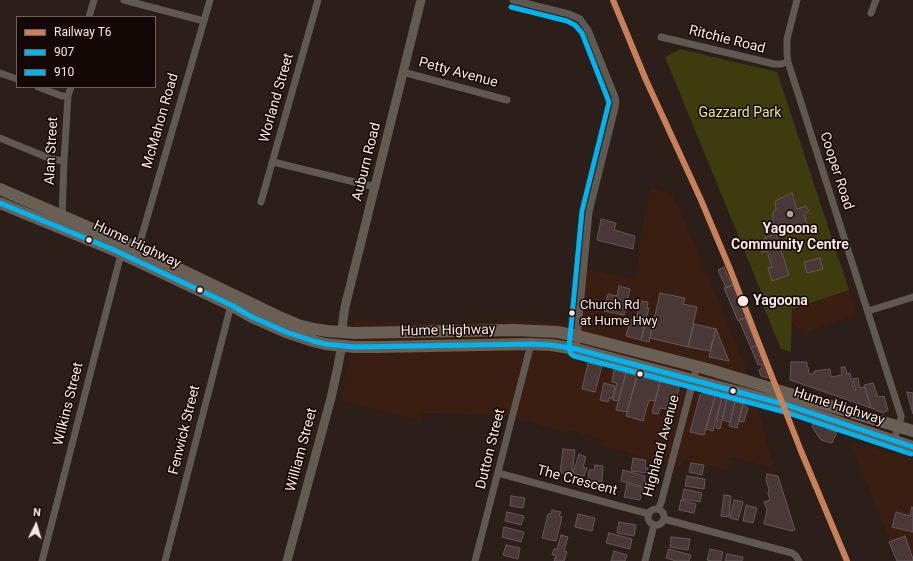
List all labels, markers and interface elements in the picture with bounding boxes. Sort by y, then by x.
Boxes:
legend [16,16,156,88]
street label: Ritchie Road [687,22,767,58]
text: Railway T6 [54,25,112,39]
text: 907 [54,45,74,59]
street label: Worland Street [256,51,298,145]
street label: Petty Avenue [417,54,499,92]
text: 910 [54,65,74,79]
street label: McMahon Road [139,71,183,171]
park label: Gazzard Park [699,105,781,121]
street label: Alan Street [42,116,62,186]
street label: Auburn Road [349,121,385,203]
street label: Cooper Road [816,130,856,212]
marker: Yagoona Community Centre [785,209,795,219]
street label: Hume Highway [91,217,183,273]
place label: Yagoona Community Centre [731,221,849,254]
unlabelled marker [84,235,94,245]
unlabelled marker [195,285,205,295]
place label: Yagoona [753,293,808,309]
marker: Yagoona [736,294,750,308]
place label: Church Rd at Hume Hwy [580,298,658,329]
marker: Church Rd at Hume Hwy [567,308,577,318]
street label: Hume Highway [401,322,495,340]
street label: Wilkins Street [51,361,87,447]
unlabelled marker [635,369,645,379]
street label: Fenwick Street [166,384,204,476]
street label: Hume Highway [791,384,887,430]
unlabelled marker [728,386,738,396]
street label: Highland Avenue [640,393,684,499]
street label: William Street [283,406,321,494]
street label: Dutton Street [473,407,509,491]
street label: The Crescent [535,462,619,500]
north arrow [16,505,56,545]
text: N [33,506,42,519]

